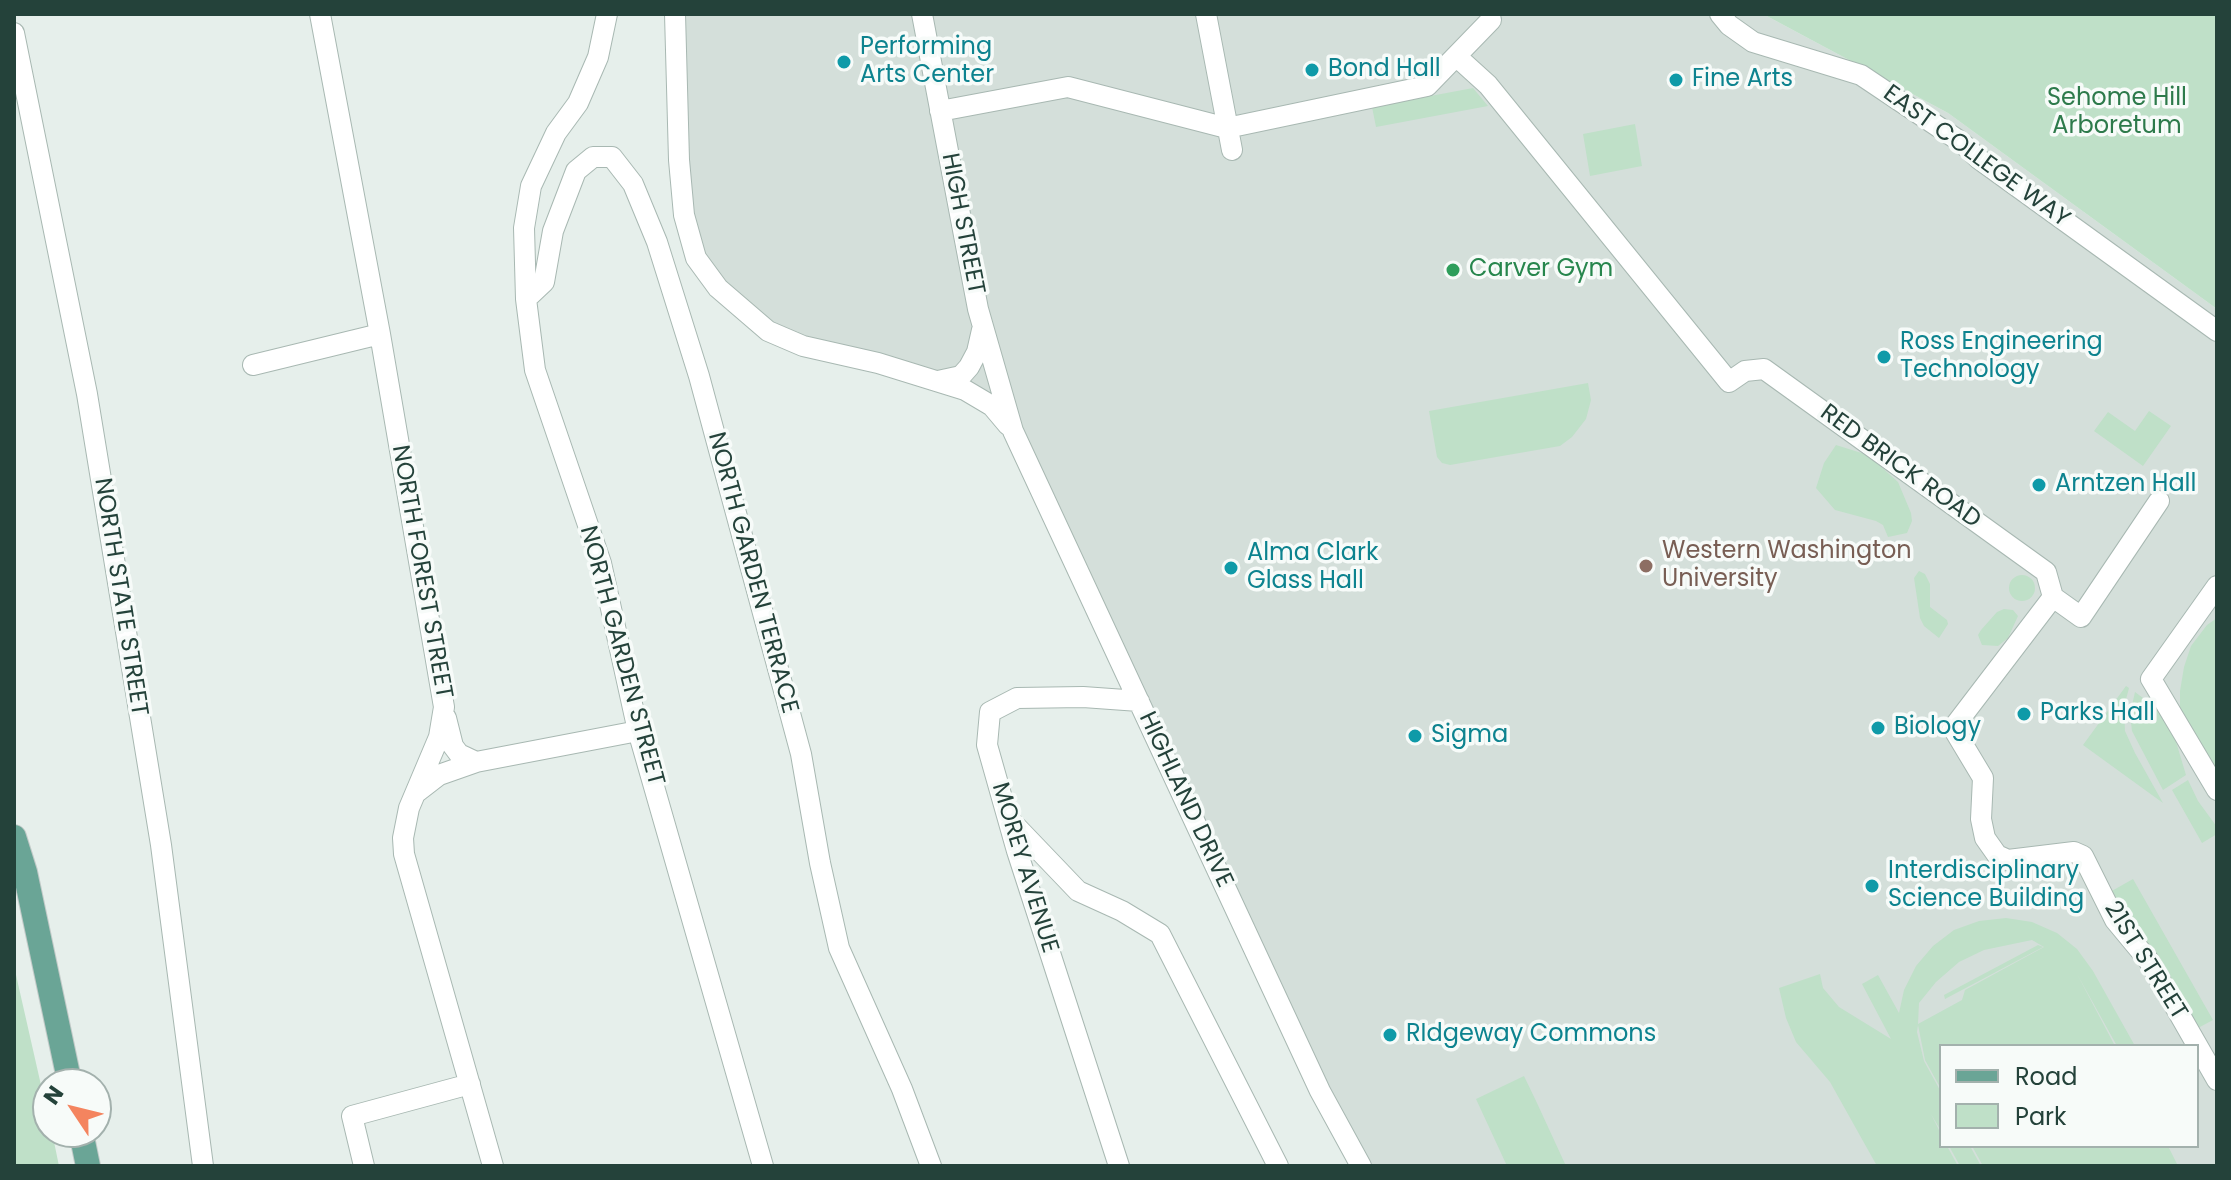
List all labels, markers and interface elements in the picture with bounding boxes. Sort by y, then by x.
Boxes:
place label: Performing Arts Center [860,34,994,90]
marker: Performing Arts Center [835,53,853,71]
place label: Bond Hall [1328,56,1441,84]
marker: Bond Hall [1303,61,1321,79]
place label: Fine Arts [1692,66,1793,94]
marker: Fine Arts [1667,71,1685,89]
street label: EAST COLLEGE WAY [1877,80,2075,234]
park label: Sehome Hill Arboretum [2047,85,2187,141]
street label: HIGH STREET [934,151,990,297]
place label: Carver Gym [1469,256,1613,284]
marker: Carver Gym [1444,261,1462,279]
place label: Ross Engineering Technology [1900,329,2103,385]
marker: Ross Engineering Technology [1875,348,1893,366]
street label: RED BRICK ROAD [1814,399,1986,535]
street label: NORTH GARDEN TERRACE [701,429,803,717]
street label: NORTH FOREST STREET [385,443,457,701]
place label: Arntzen Hall [2055,471,2196,499]
street label: NORTH STATE STREET [87,476,153,718]
marker: Arntzen Hall [2030,476,2048,494]
street label: NORTH GARDEN STREET [572,523,670,789]
place label: Western Washington University [1662,538,1912,594]
place label: Alma Clark Glass Hall [1247,540,1378,596]
marker: Western Washington University [1637,557,1655,575]
marker: Alma Clark Glass Hall [1222,559,1240,577]
place label: Parks Hall [2040,700,2155,728]
marker: Parks Hall [2015,705,2033,723]
street label: HIGHLAND DRIVE [1132,708,1238,892]
place label: Biology [1894,714,1981,742]
marker: Biology [1869,719,1887,737]
place label: Sigma [1431,722,1508,750]
marker: Sigma [1406,727,1424,745]
street label: MOREY AVENUE [984,779,1064,957]
place label: Interdisciplinary Science Building [1888,858,2084,914]
marker: Interdisciplinary Science Building [1863,877,1881,895]
street label: 21ST STREET [2097,896,2193,1026]
place label: RIdgeway Commons [1406,1021,1656,1049]
marker: RIdgeway Commons [1381,1026,1399,1044]
legend [1939,1044,2199,1148]
text: Road [2015,1060,2077,1093]
north arrow [32,1068,112,1148]
text: N [36,1079,71,1111]
text: Park [2015,1100,2066,1133]

